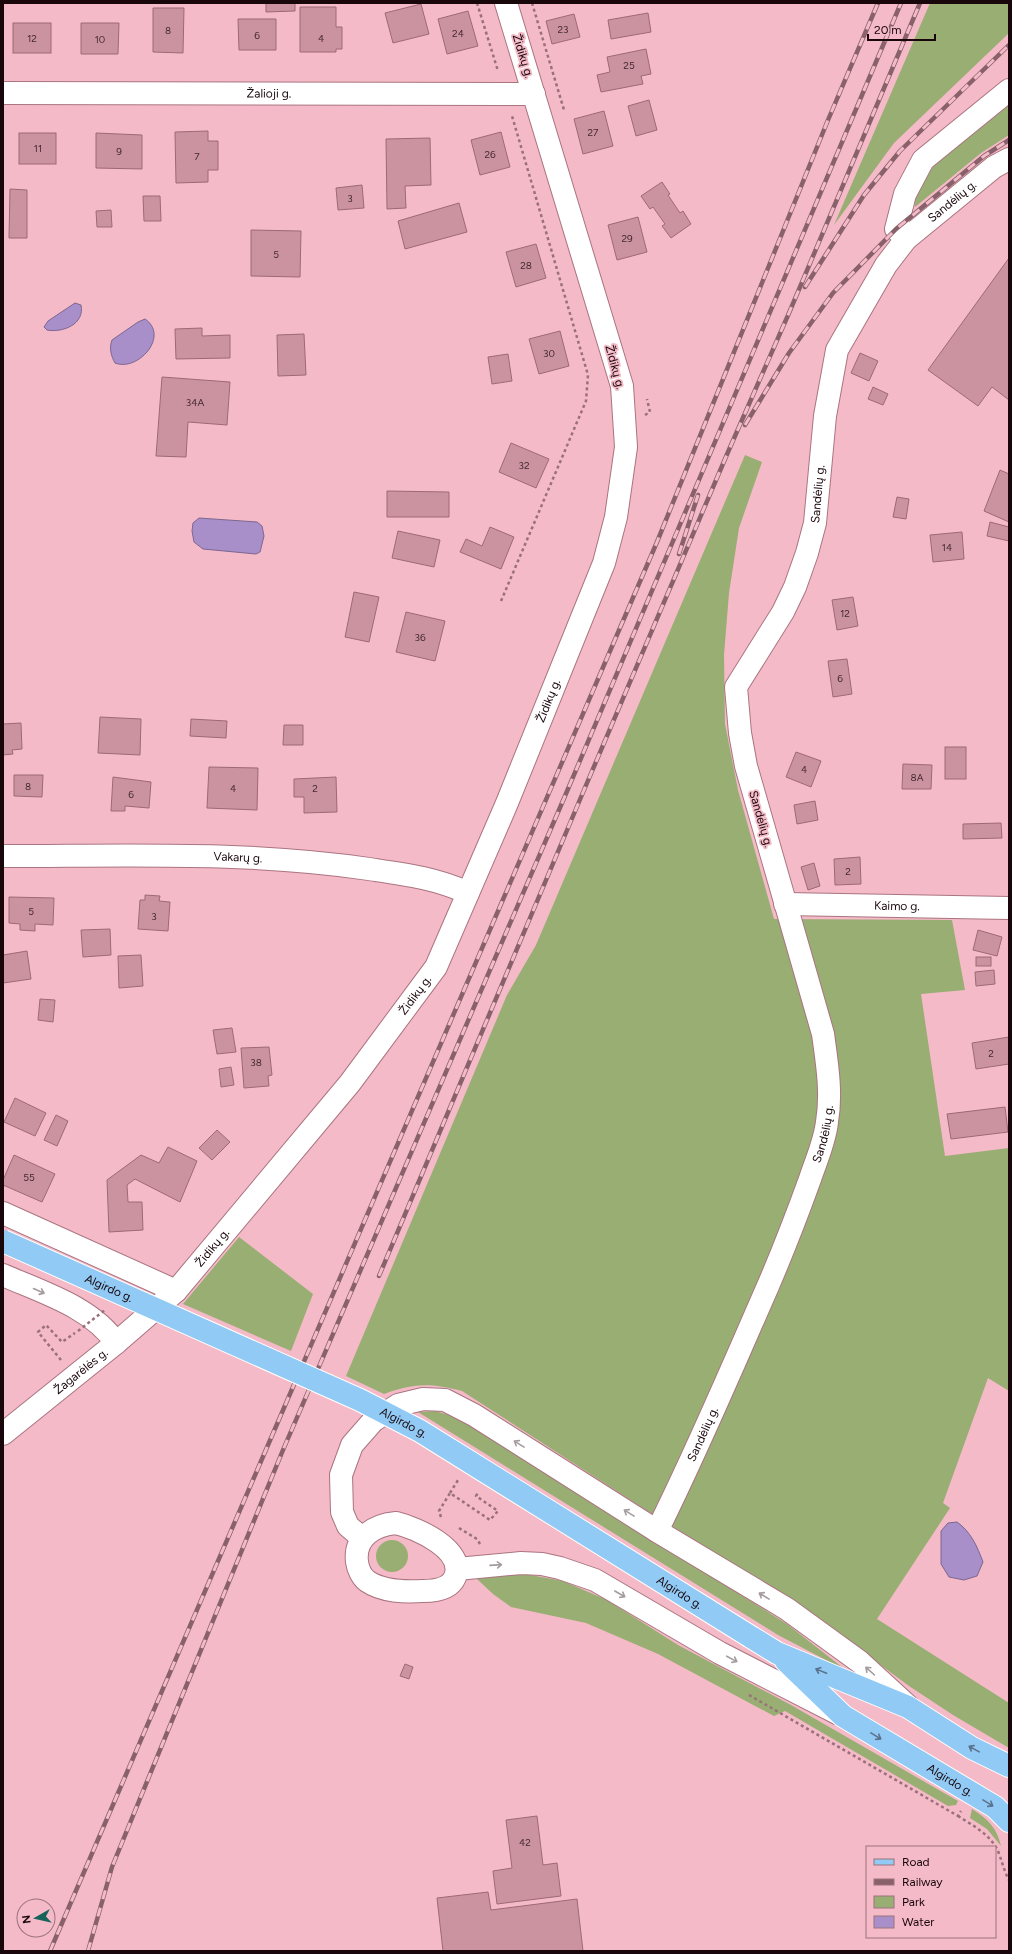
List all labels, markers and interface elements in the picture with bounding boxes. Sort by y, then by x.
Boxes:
scale bar [868,16,935,42]
house number: 23 [557,23,569,36]
text: 20 m [874,23,902,37]
house number: 8 [165,24,171,37]
house number: 24 [452,27,464,40]
house number: 6 [254,29,260,42]
house number: 12 [27,32,37,45]
house number: 4 [318,32,324,45]
street label: Židikų g. [510,32,536,80]
house number: 10 [95,33,105,46]
house number: 25 [623,59,635,72]
street label: Žalioji g. [247,86,291,101]
house number: 27 [588,126,599,139]
house number: 11 [34,142,42,155]
house number: 9 [116,145,122,158]
house number: 26 [484,148,496,161]
house number: 7 [194,150,200,163]
street label: Sandėlių g. [925,177,979,225]
house number: 3 [347,192,353,205]
house number: 29 [621,232,633,245]
house number: 5 [273,248,279,261]
house number: 28 [520,259,532,272]
street label: Židikų g. [602,343,628,391]
house number: 30 [543,347,555,360]
house number: 34A [186,396,204,409]
house number: 32 [518,459,530,472]
street label: Sandėlių g. [808,464,827,524]
house number: 14 [942,541,952,554]
house number: 12 [840,607,850,620]
house number: 36 [414,631,426,644]
house number: 6 [837,672,843,685]
street label: Židikų g. [533,677,563,724]
house number: 4 [801,763,807,776]
house number: 8A [911,771,924,784]
house number: 8 [25,780,31,793]
house number: 4 [230,782,236,795]
house number: 2 [312,782,318,795]
house number: 6 [128,788,134,801]
street label: Sandėlių g. [746,789,776,849]
street label: Vakarų g. [213,849,263,865]
house number: 2 [845,865,851,878]
street label: Kaimo g. [874,899,920,913]
house number: 5 [28,905,34,918]
house number: 3 [151,910,157,923]
street label: Židikų g. [396,973,434,1018]
house number: 2 [988,1047,994,1060]
house number: 38 [250,1056,262,1069]
street label: Sandėlių g. [809,1105,836,1165]
house number: 55 [23,1171,35,1184]
street label: Židikų g. [192,1226,232,1270]
street label: Algirdo g. [83,1271,135,1305]
one-way arrow [32,1288,44,1295]
street label: Žagarėlės g. [51,1345,111,1397]
street label: Algirdo g. [378,1405,430,1441]
street label: Sandėlių g. [684,1405,721,1464]
one-way arrow [513,1439,525,1447]
one-way arrow [624,1509,635,1517]
one-way arrow [489,1561,502,1568]
street label: Algirdo g. [654,1573,705,1612]
one-way arrow [614,1590,625,1598]
one-way arrow [758,1591,770,1599]
one-way arrow [726,1656,738,1664]
one-way arrow [865,1666,875,1676]
one-way arrow [815,1667,827,1674]
one-way arrow [870,1733,882,1741]
one-way arrow [968,1745,980,1752]
street label: Algirdo g. [925,1761,976,1799]
one-way arrow [982,1799,994,1807]
house number: 42 [519,1836,531,1849]
legend [866,1846,996,1938]
text: Road [902,1855,930,1869]
text: Railway [902,1875,943,1889]
text: Park [902,1895,925,1909]
north arrow [16,1898,56,1938]
text: N [20,1914,34,1924]
text: Water [902,1915,934,1929]

